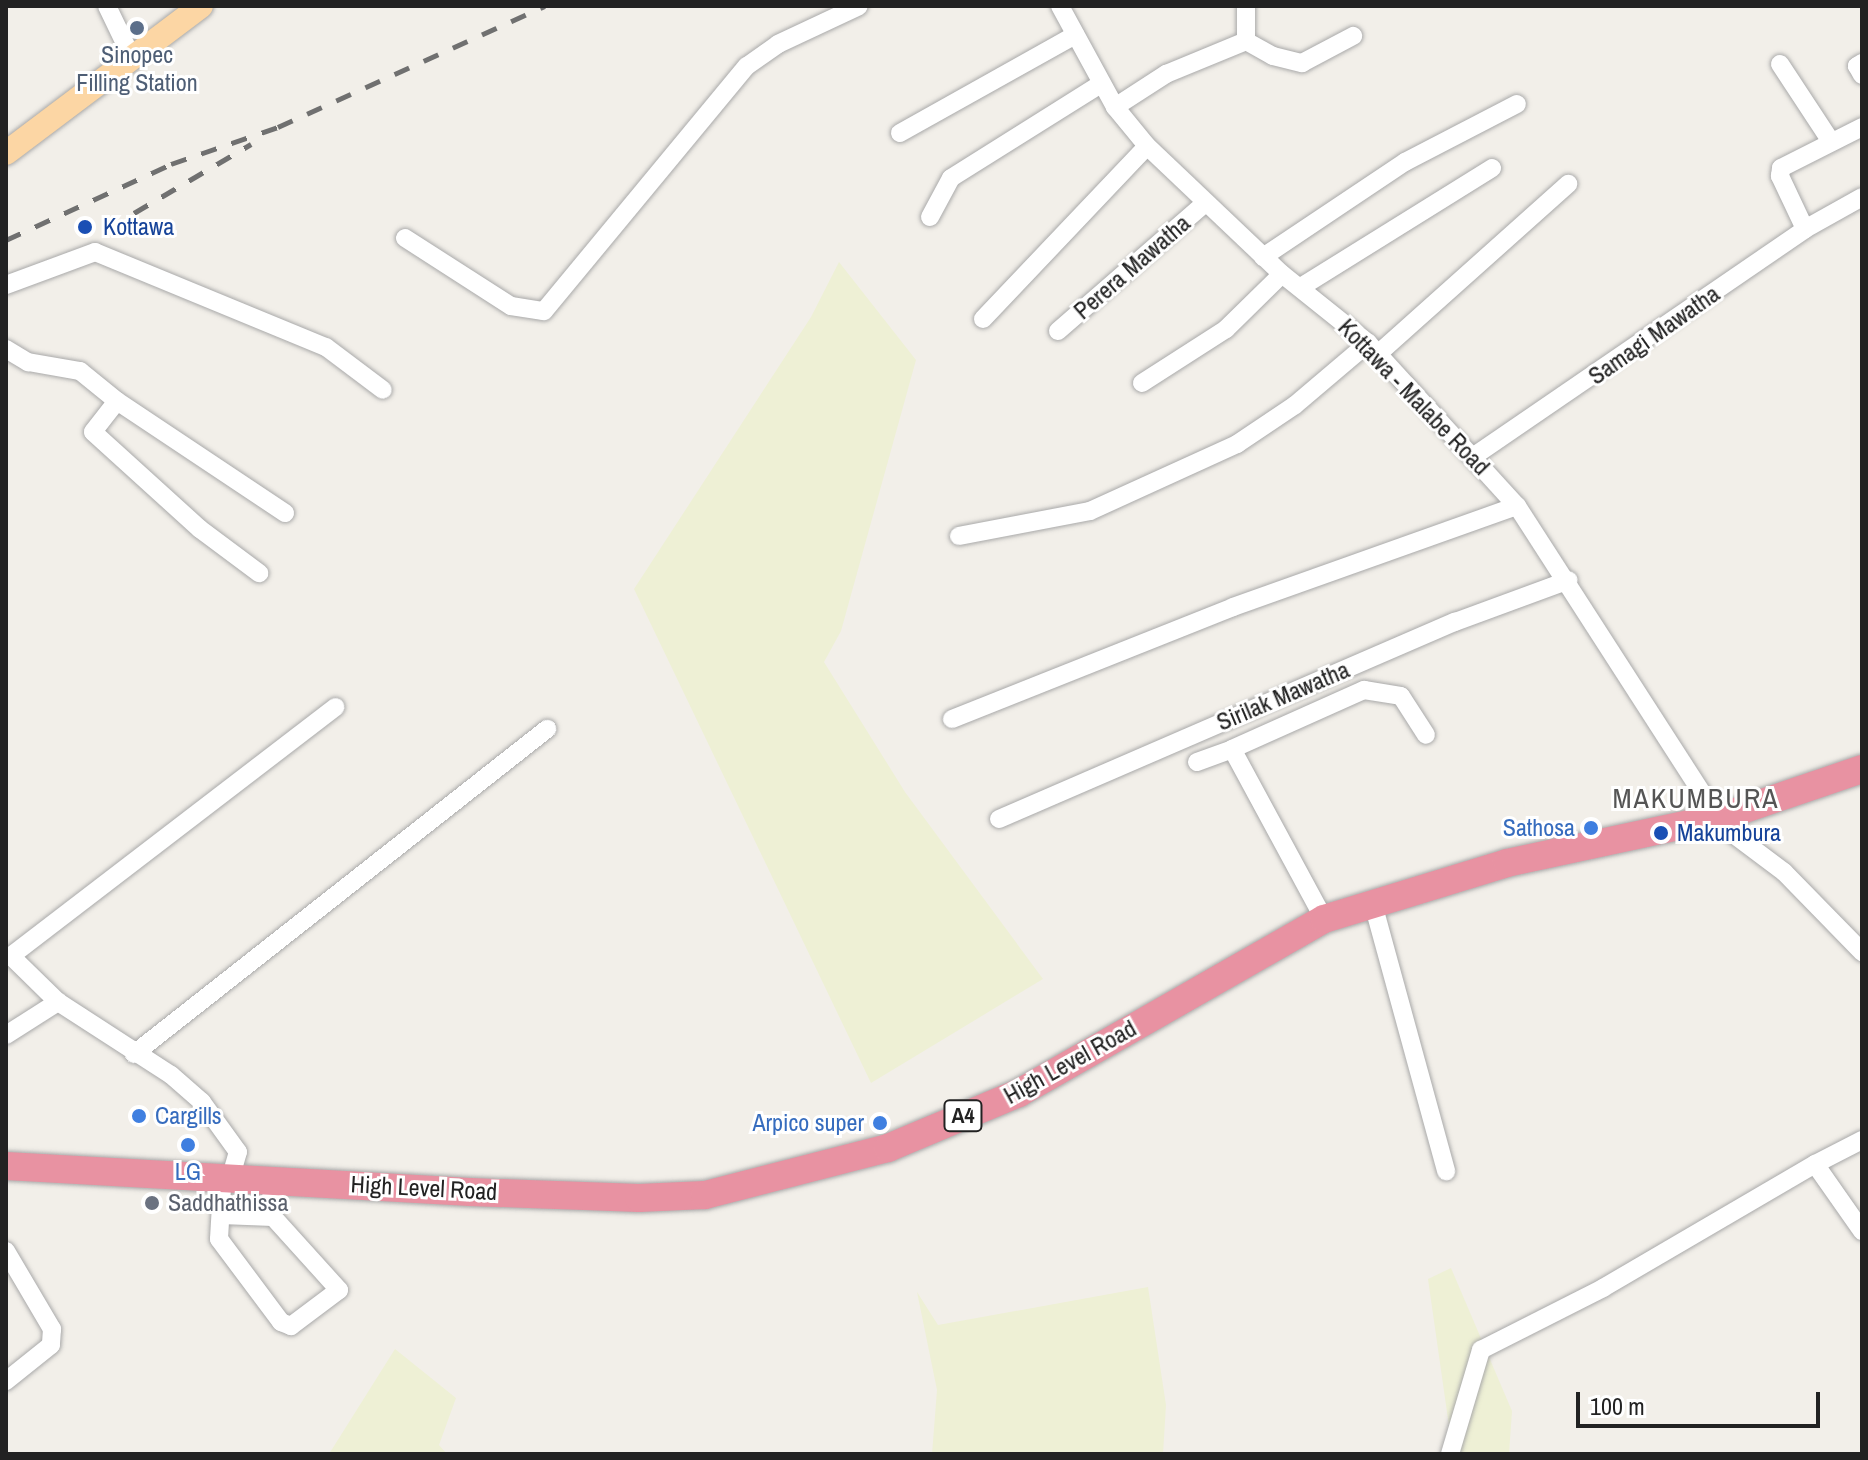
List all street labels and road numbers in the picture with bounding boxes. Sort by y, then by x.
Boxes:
street label: Perera Mawatha [1068,209,1196,325]
street label: Samagi Mawatha [1583,279,1725,391]
street label: Kottawa - Malabe Road [1332,313,1496,481]
street label: Sirilak Mawatha [1212,655,1354,737]
street label: High Level Road [999,1014,1141,1110]
road number: A4 [943,1098,983,1134]
street label: High Level Road [350,1170,498,1206]

